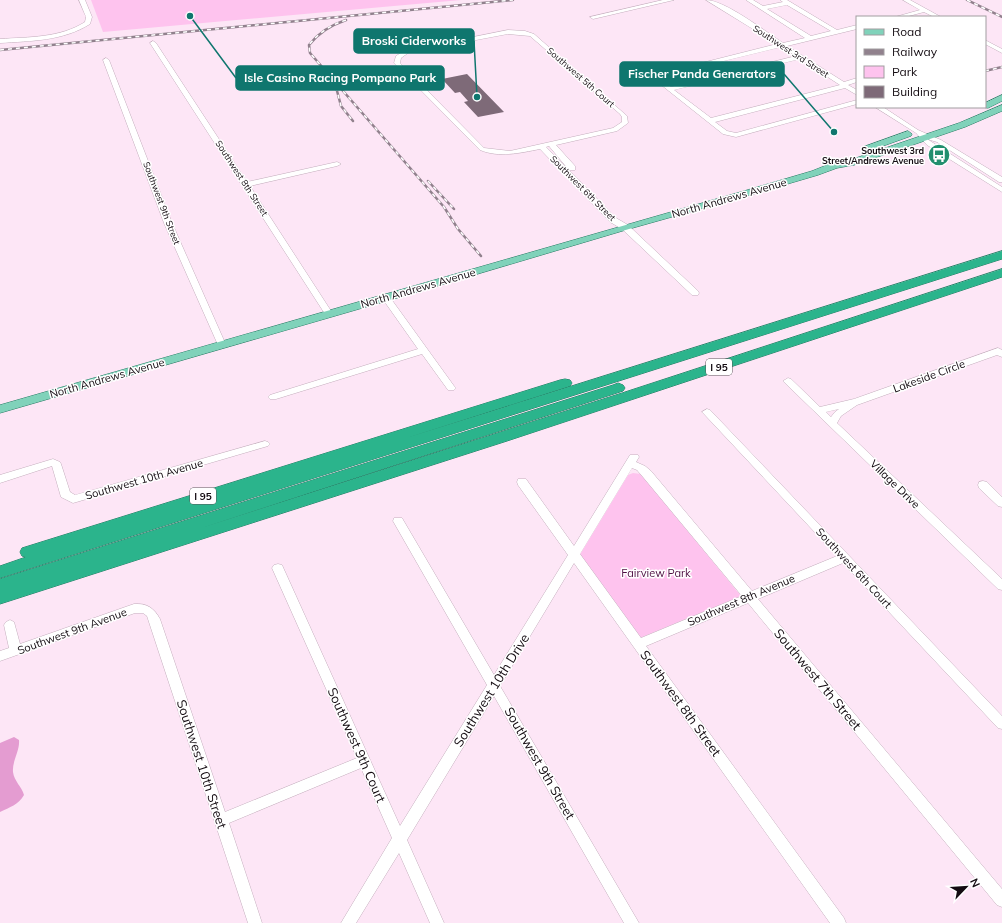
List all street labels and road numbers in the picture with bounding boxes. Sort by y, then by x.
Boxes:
street label: Southwest 3rd Street [751,22,831,80]
street label: Southwest 5th Court [545,45,617,109]
street label: Southwest 8th Street [213,138,271,218]
street label: Southwest 6th Street [548,153,618,223]
street label: Southwest 9th Street [141,160,183,246]
street label: North Andrews Avenue [670,175,788,221]
street label: North Andrews Avenue [359,265,477,311]
street label: North Andrews Avenue [48,355,166,401]
street label: Lakeside Circle [891,356,967,396]
road number: I 95 [706,359,732,375]
street label: Southwest 10th Avenue [83,455,205,503]
street label: Village Drive [867,457,923,511]
road number: I 95 [190,488,216,504]
street label: Southwest 6th Court [813,525,895,611]
street label: Southwest 8th Avenue [685,571,797,629]
street label: Southwest 9th Avenue [15,605,129,657]
street label: Southwest 7th Street [771,625,865,733]
street label: Southwest 10th Drive [450,631,532,749]
street label: Southwest 8th Street [637,647,725,759]
street label: Southwest 9th Court [324,685,390,805]
street label: Southwest 10th Street [174,697,231,831]
street label: Southwest 9th Street [501,704,579,822]

